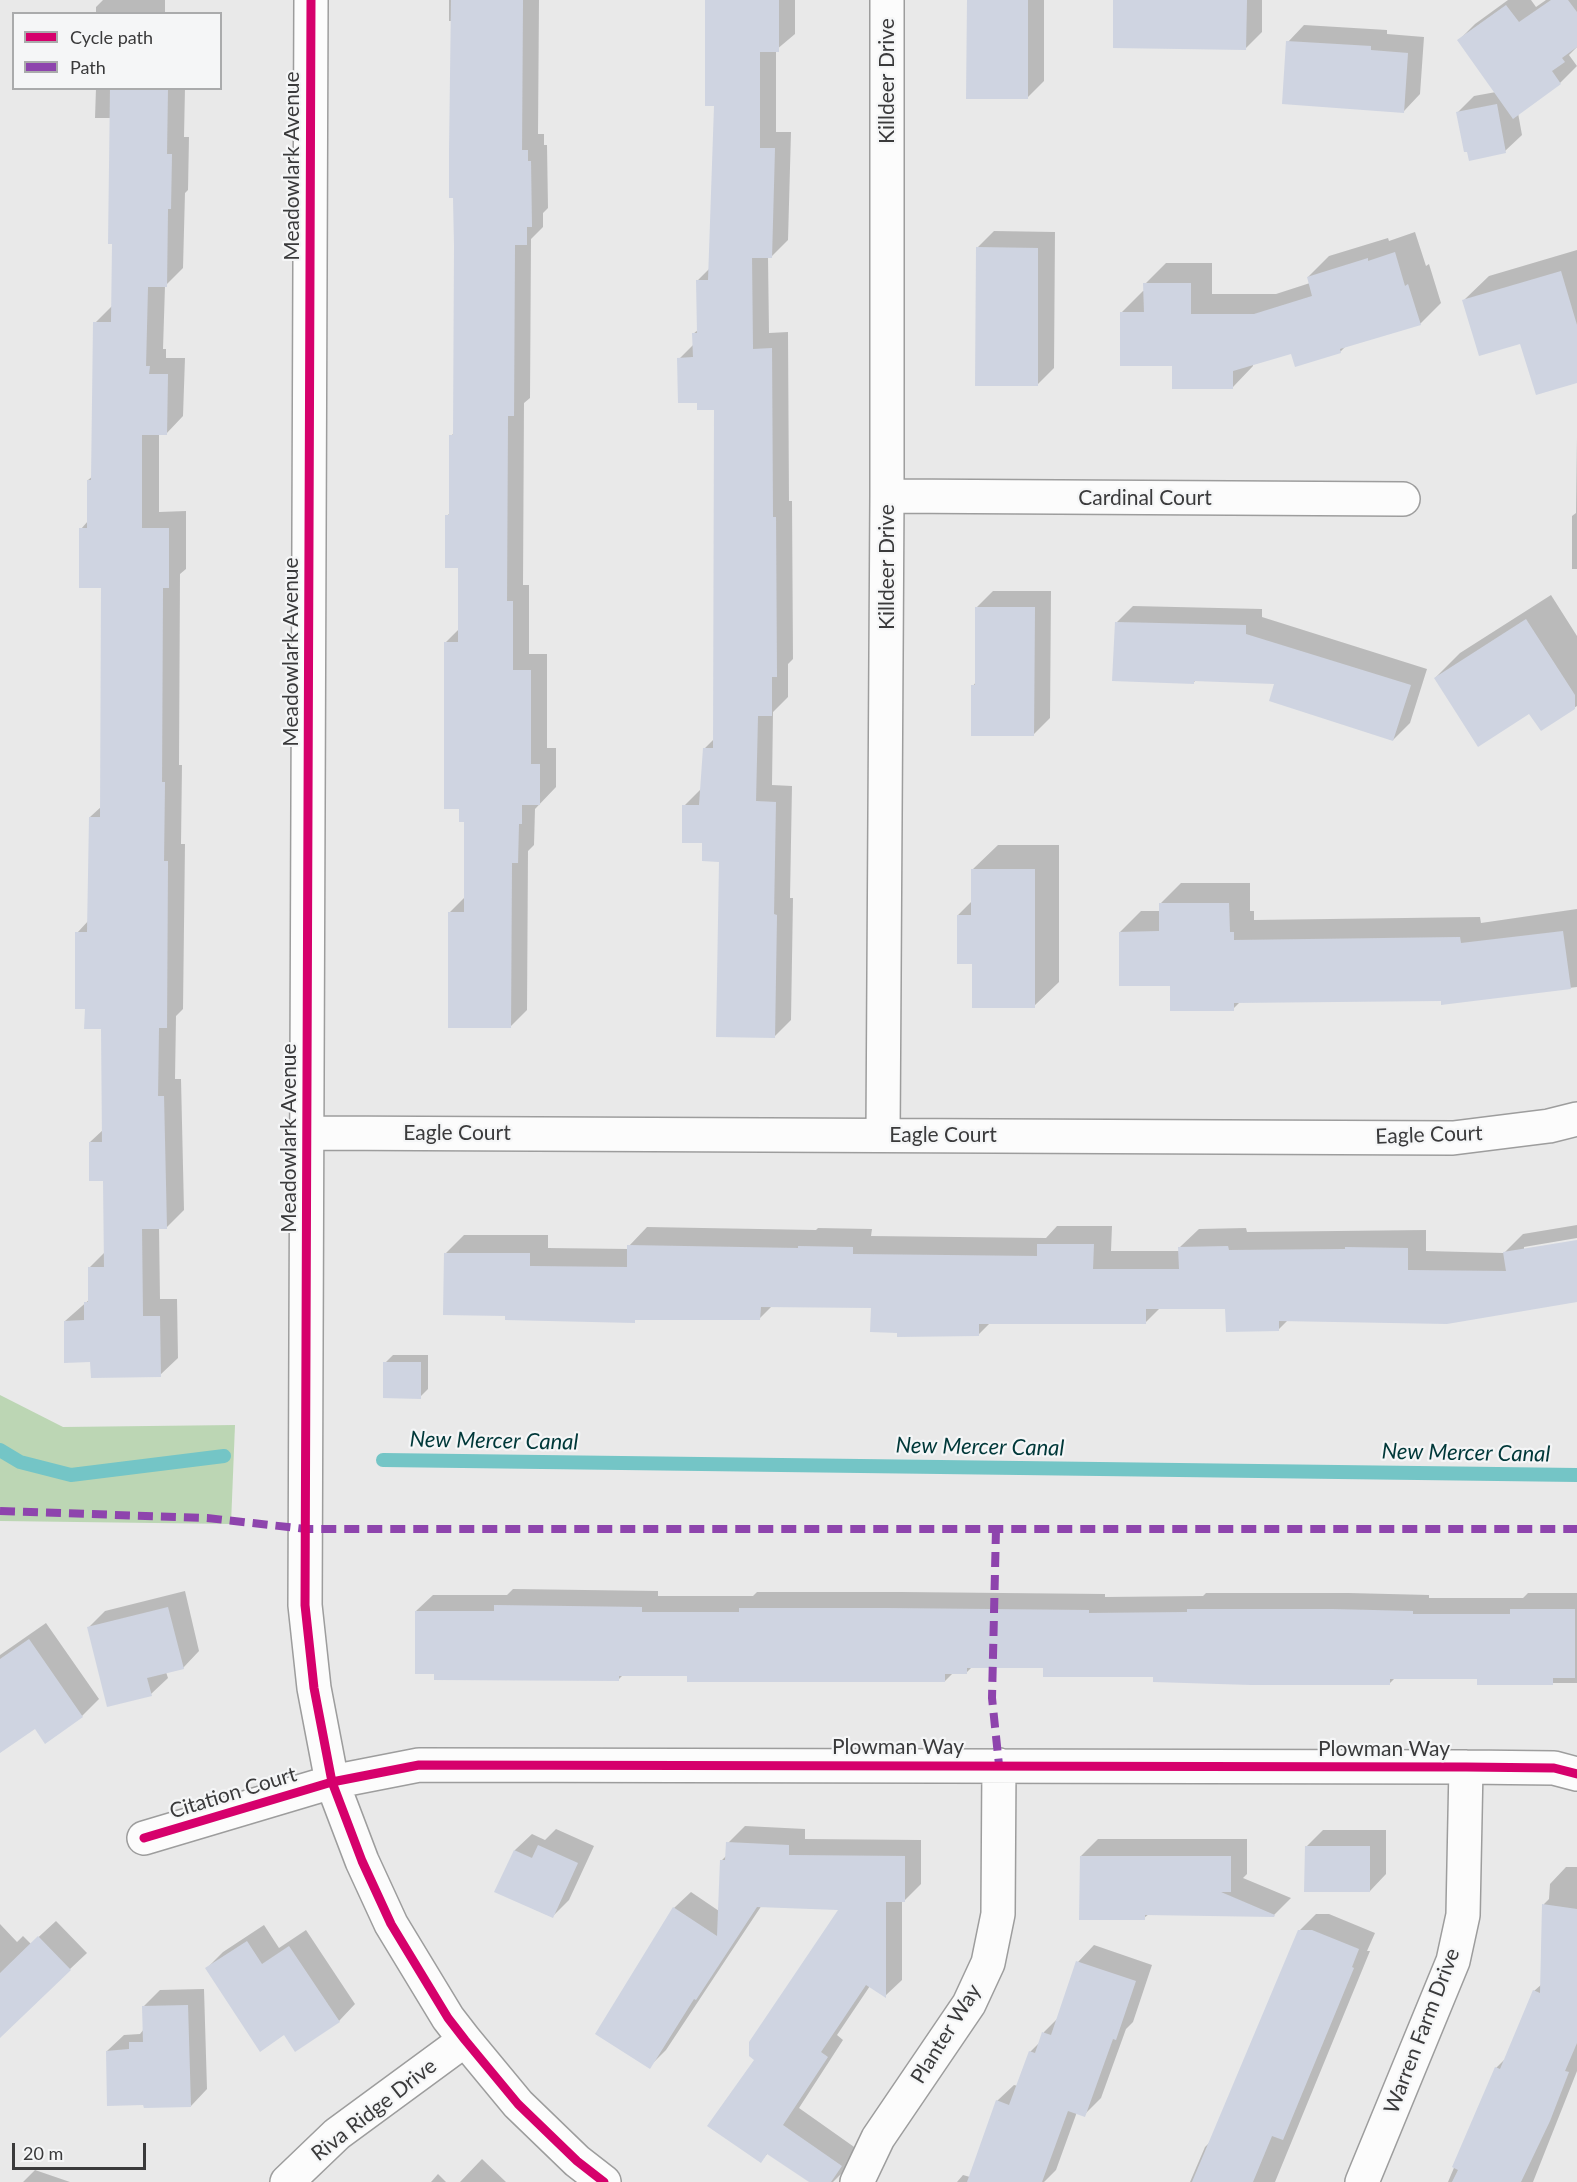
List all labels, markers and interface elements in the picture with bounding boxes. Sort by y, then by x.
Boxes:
legend [12,12,222,90]
street label: Killdeer Drive [874,18,900,144]
text: Cycle path [70,26,153,48]
text: Path [70,56,106,78]
street label: Meadowlark Avenue [279,71,305,261]
street label: Cardinal Court [1078,485,1212,511]
street label: Killdeer Drive [874,504,900,630]
street label: Meadowlark Avenue [278,557,304,747]
street label: Meadowlark Avenue [276,1043,302,1233]
street label: Eagle Court [403,1120,511,1146]
street label: Eagle Court [1375,1121,1483,1149]
street label: Eagle Court [889,1122,997,1148]
water label: New Mercer Canal [409,1426,579,1456]
water label: New Mercer Canal [895,1432,1065,1462]
water label: New Mercer Canal [1381,1438,1551,1468]
street label: Plowman Way [832,1734,964,1760]
street label: Plowman Way [1318,1736,1450,1762]
street label: Citation Court [166,1762,300,1824]
street label: Warren Farm Drive [1379,1945,1465,2117]
street label: Planter Way [905,1980,987,2088]
street label: Riva Ridge Drive [307,2053,441,2167]
scale bar [15,2131,148,2169]
text: 20 m [23,2142,63,2164]

